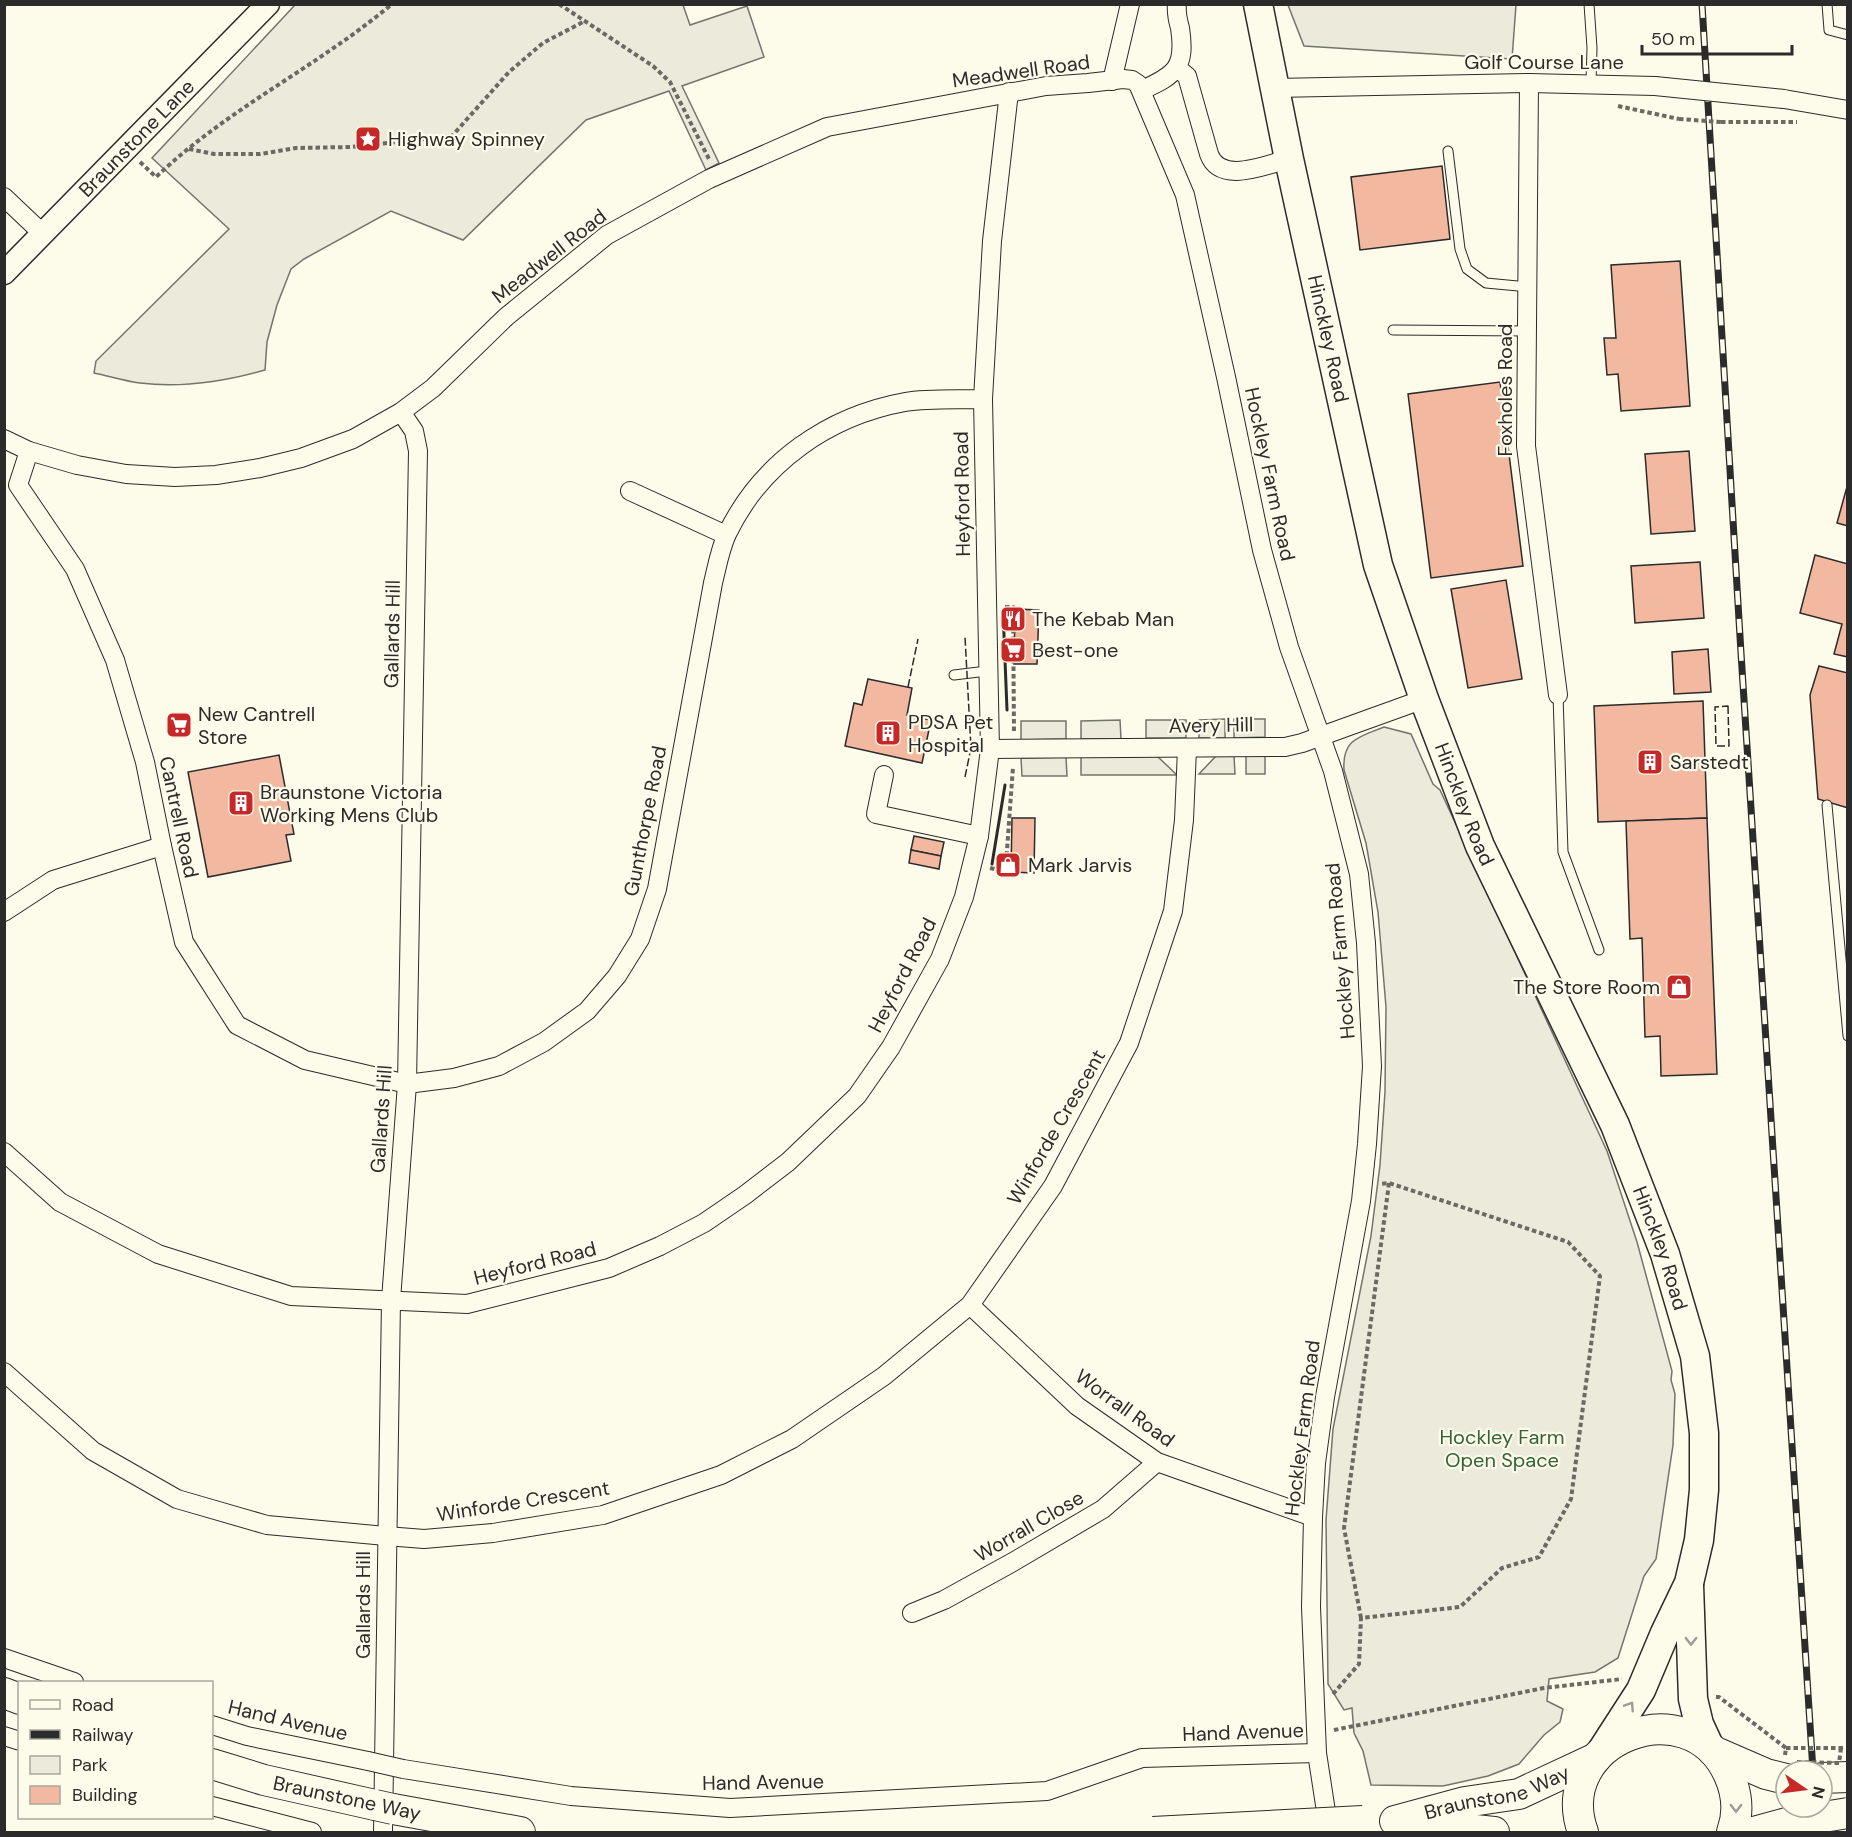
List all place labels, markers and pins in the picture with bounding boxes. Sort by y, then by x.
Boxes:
place icon: Highway Spinney [353,124,383,154]
place label: Highway Spinney [388,126,545,152]
restaurant icon: The Kebab Man [998,604,1028,634]
place label: The Kebab Man [1032,606,1174,632]
supermarket icon: Best-one [998,635,1028,665]
place label: Best-one [1032,637,1118,663]
place label: New Cantrell Store [198,701,315,750]
place label: PDSA Pet Hospital [908,709,994,758]
supermarket icon: New Cantrell Store [164,710,194,740]
building icon: PDSA Pet Hospital [873,718,903,748]
building icon: Sarstedt [1635,747,1665,777]
place label: Sarstedt [1670,749,1749,775]
place label: Braunstone Victoria Working Mens Club [260,779,442,828]
building icon: Braunstone Victoria Working Mens Club [226,788,256,818]
shop icon: Mark Jarvis [993,850,1023,880]
place label: Mark Jarvis [1028,852,1132,878]
shop icon: The Store Room [1664,972,1694,1002]
place label: The Store Room [1513,974,1660,1000]

